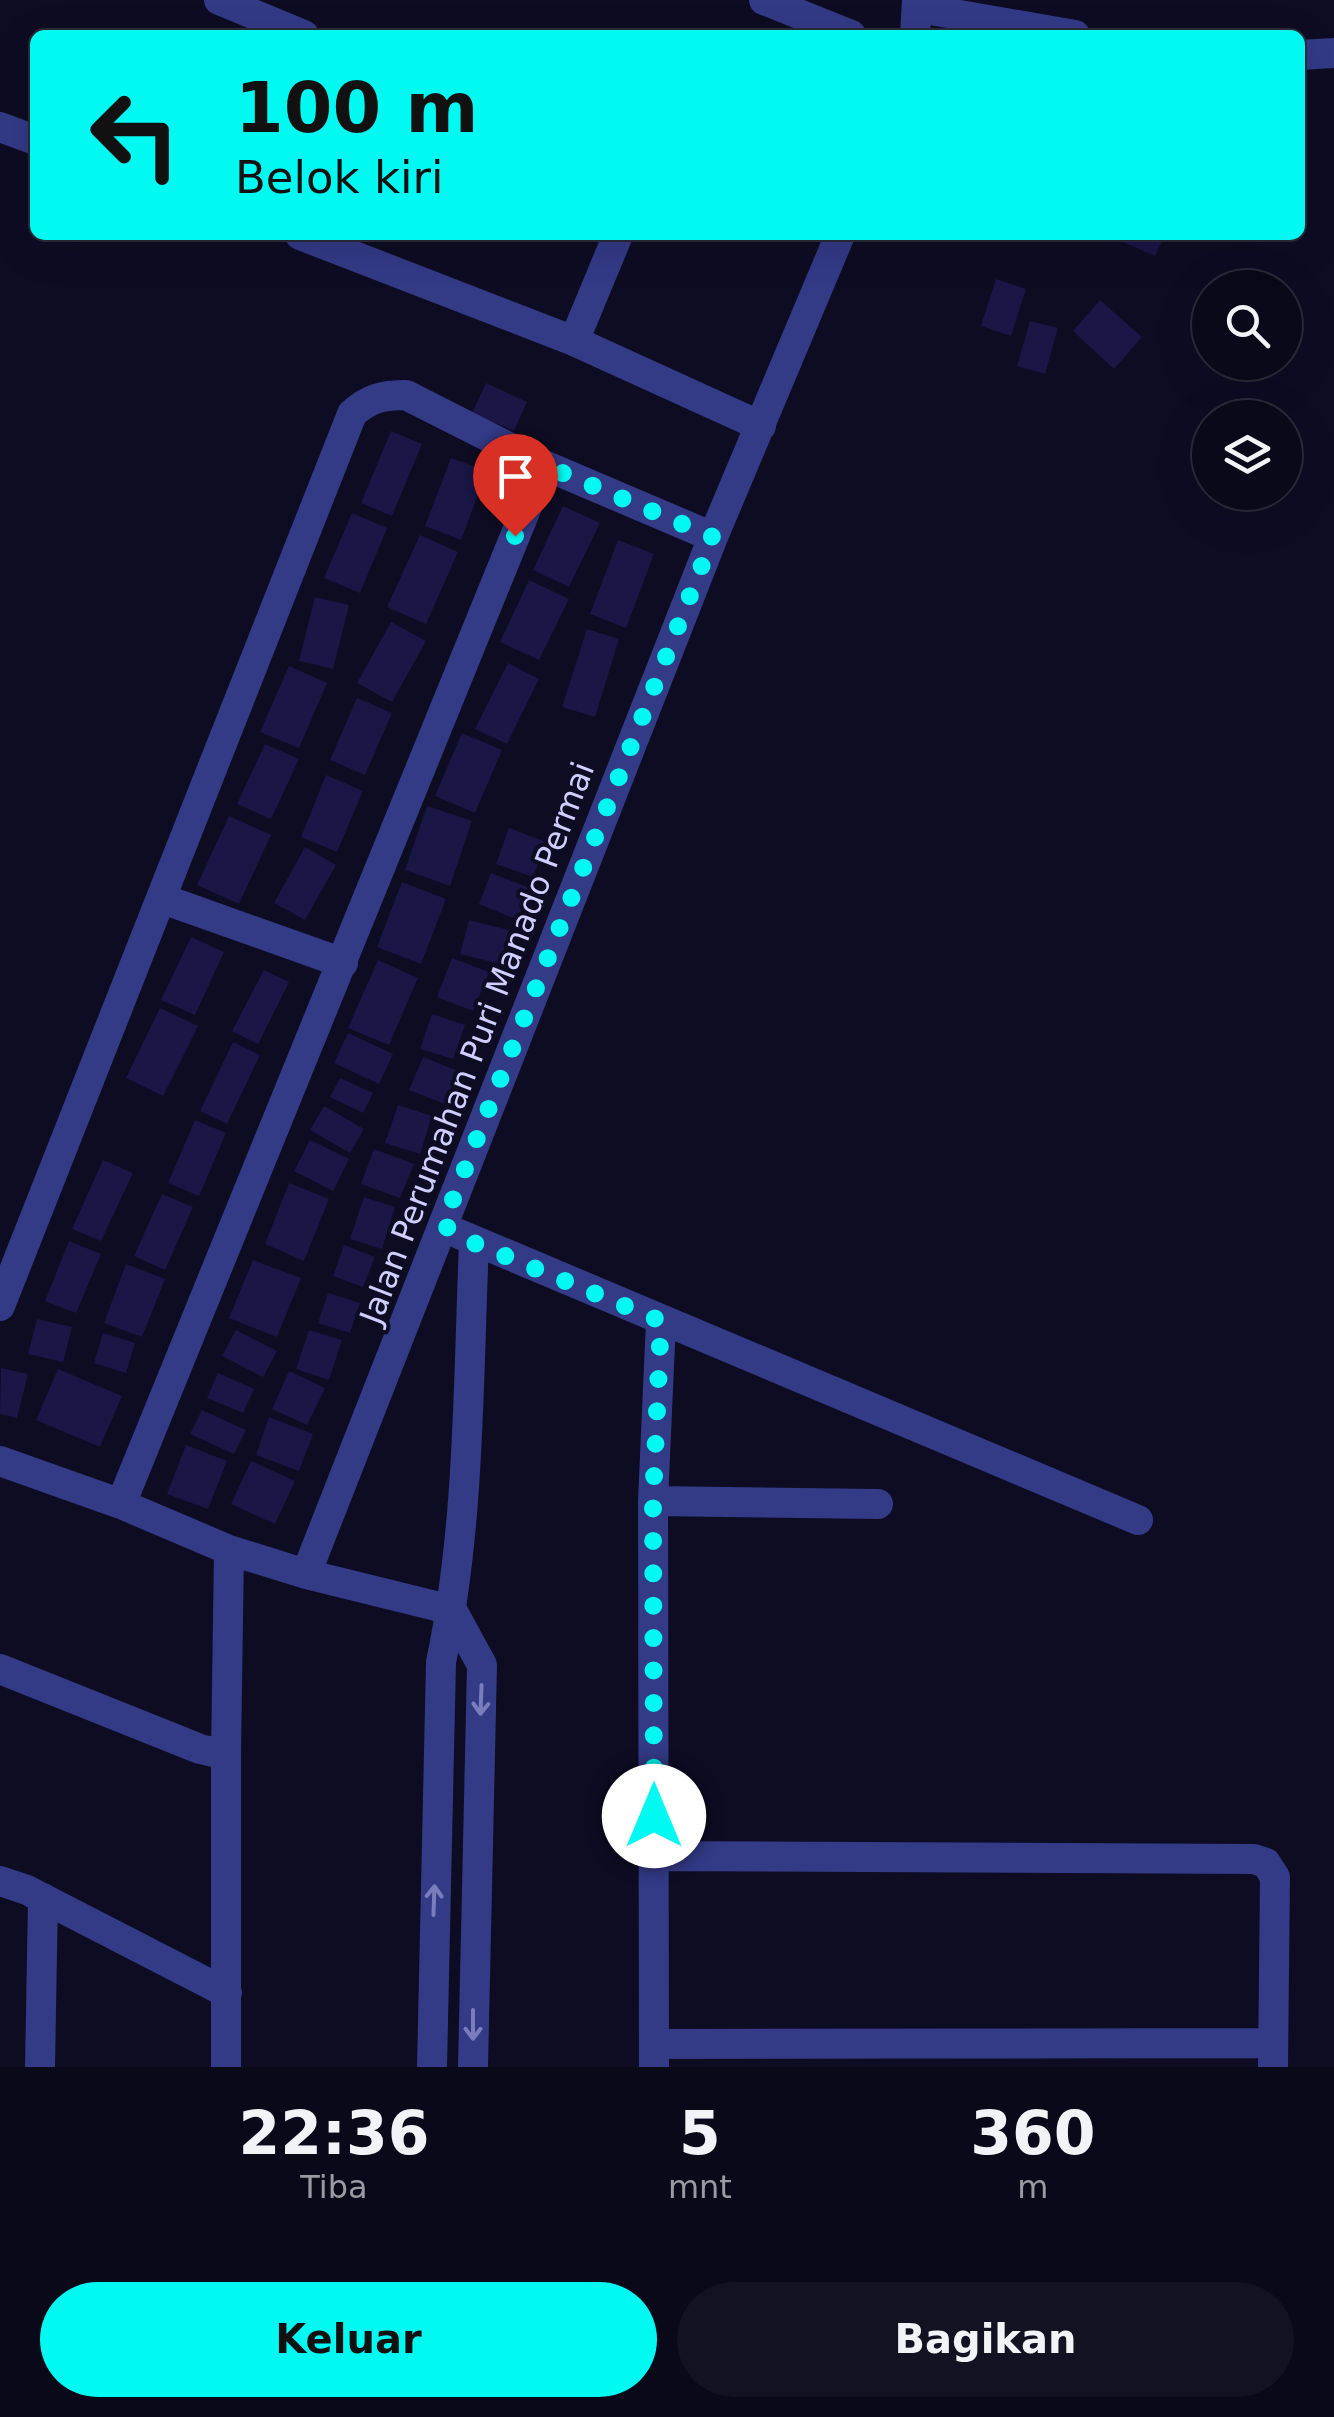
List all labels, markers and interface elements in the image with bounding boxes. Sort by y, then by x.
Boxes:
text: 100 m [235,67,478,149]
icon: left [70,70,200,200]
text: Belok kiri [235,151,444,204]
map controls [1192,270,1302,510]
button: search [1192,270,1302,380]
button: layers [1192,400,1302,510]
pin [473,434,558,537]
icon: arrive [488,449,543,504]
street label: Jalan Perumahan Puri Manado Permai [351,757,602,1331]
one-way arrow [472,1682,490,1715]
position arrow [602,1764,706,1868]
one-way arrow [425,1884,444,1916]
one-way arrow [464,2008,483,2040]
text: 22:36 [238,2098,429,2168]
text: 5 [679,2098,721,2168]
text: 360 [970,2098,1096,2168]
text: Tiba [300,2168,368,2206]
text: mnt [668,2168,732,2206]
text: m [1017,2168,1049,2206]
button: Keluar [40,2282,657,2397]
button: Bagikan [677,2282,1294,2397]

